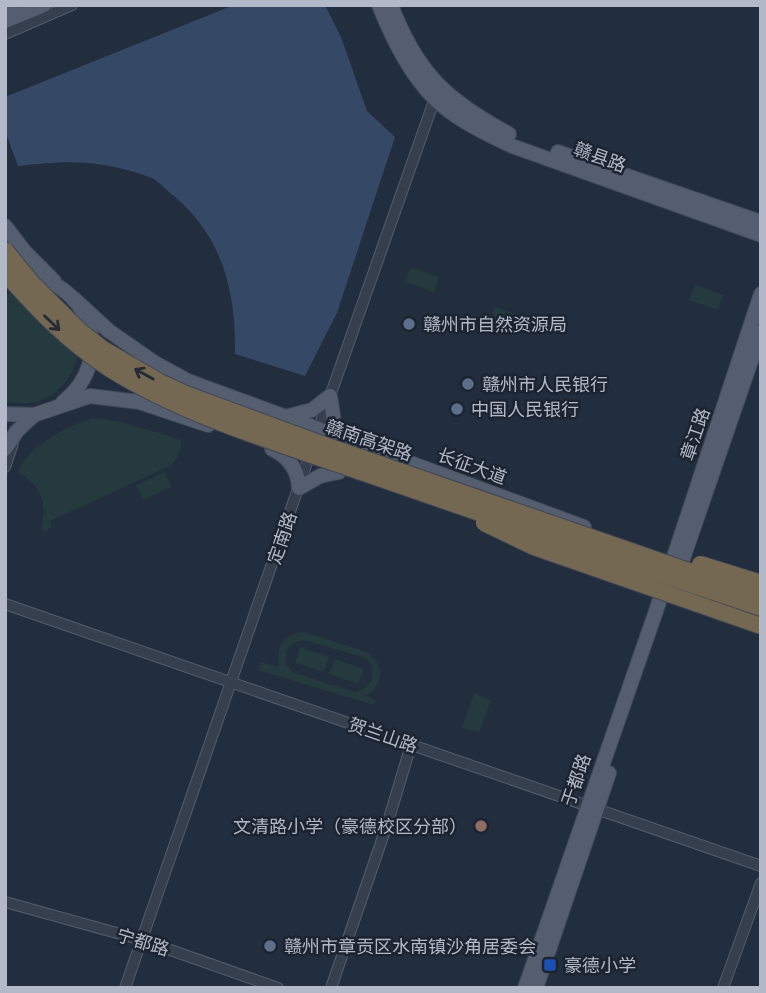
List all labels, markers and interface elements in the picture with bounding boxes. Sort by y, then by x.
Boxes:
street label: 赣县路 [571,138,629,176]
place label: 赣州市自然资源局 [423,314,567,335]
one-way arrow [43,315,60,332]
marker: 赣州市自然资源局 [401,316,417,332]
one-way arrow [134,366,154,380]
place label: 赣州市人民银行 [482,374,608,395]
marker: 赣州市人民银行 [460,376,476,392]
place label: 中国人民银行 [471,399,579,420]
marker: 中国人民银行 [449,401,465,417]
street label: 章江路 [676,405,714,463]
street label: 赣南高架路 [323,415,415,465]
street label: 长征大道 [435,444,509,488]
street label: 定南路 [263,509,301,567]
street label: 贺兰山路 [346,713,420,757]
street label: 于都路 [557,751,595,809]
place label: 文清路小学（豪德校区分部） [233,816,467,837]
marker: 文清路小学（豪德校区分部） [473,818,489,834]
street label: 宁都路 [114,924,172,960]
place label: 赣州市章贡区水南镇沙角居委会 [284,936,536,957]
marker: 赣州市章贡区水南镇沙角居委会 [262,938,278,954]
place label: 豪德小学 [564,955,636,976]
marker: 豪德小学 [542,957,558,973]

